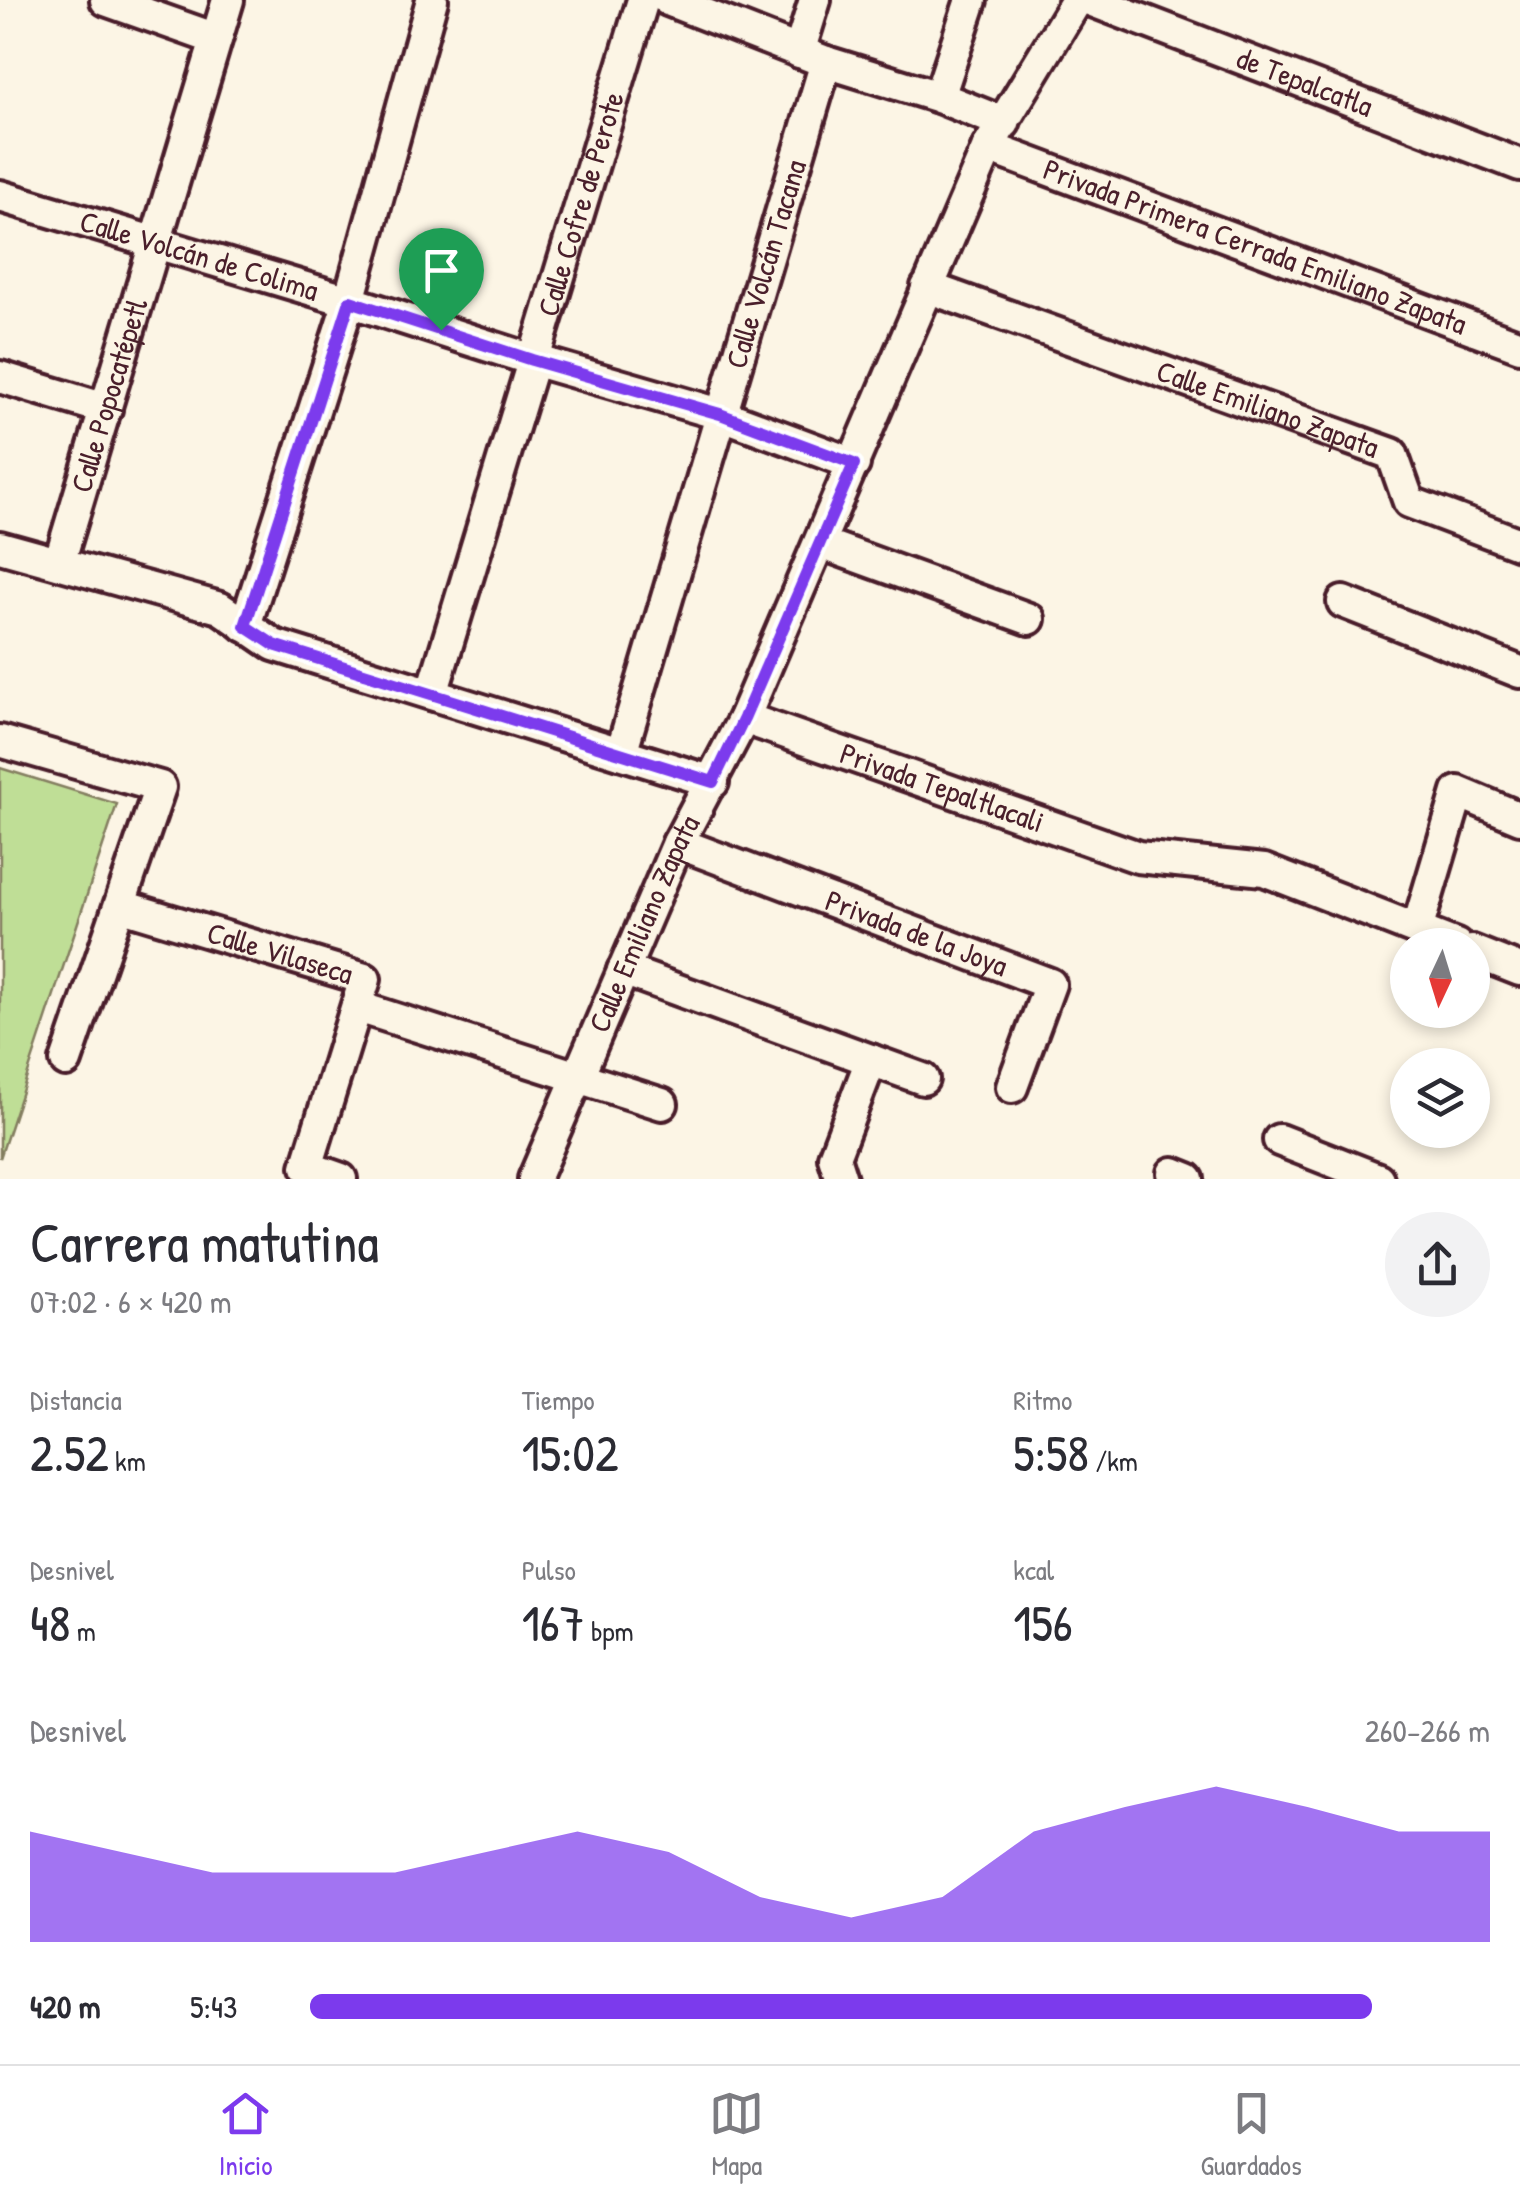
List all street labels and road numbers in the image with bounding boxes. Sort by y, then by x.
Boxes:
street label: de Tepalcatla [1231,37,1379,126]
street label: Calle Cofre de Perote [527,87,633,321]
street label: Privada Primera Cerrada Emiliano Zapata [1038,149,1473,343]
street label: Calle Volcán Tacana [715,155,815,373]
street label: Calle Volcán de Colima [76,200,324,310]
street label: Calle Popocatépetl [60,293,156,497]
street label: Calle Emiliano Zapata [1152,350,1385,467]
street label: Privada Tepaltlacali [835,733,1050,841]
street label: Calle Emiliano Zapata [578,807,708,1038]
street label: Privada de la Joya [820,880,1014,985]
street label: Calle Vilaseca [203,912,358,993]

